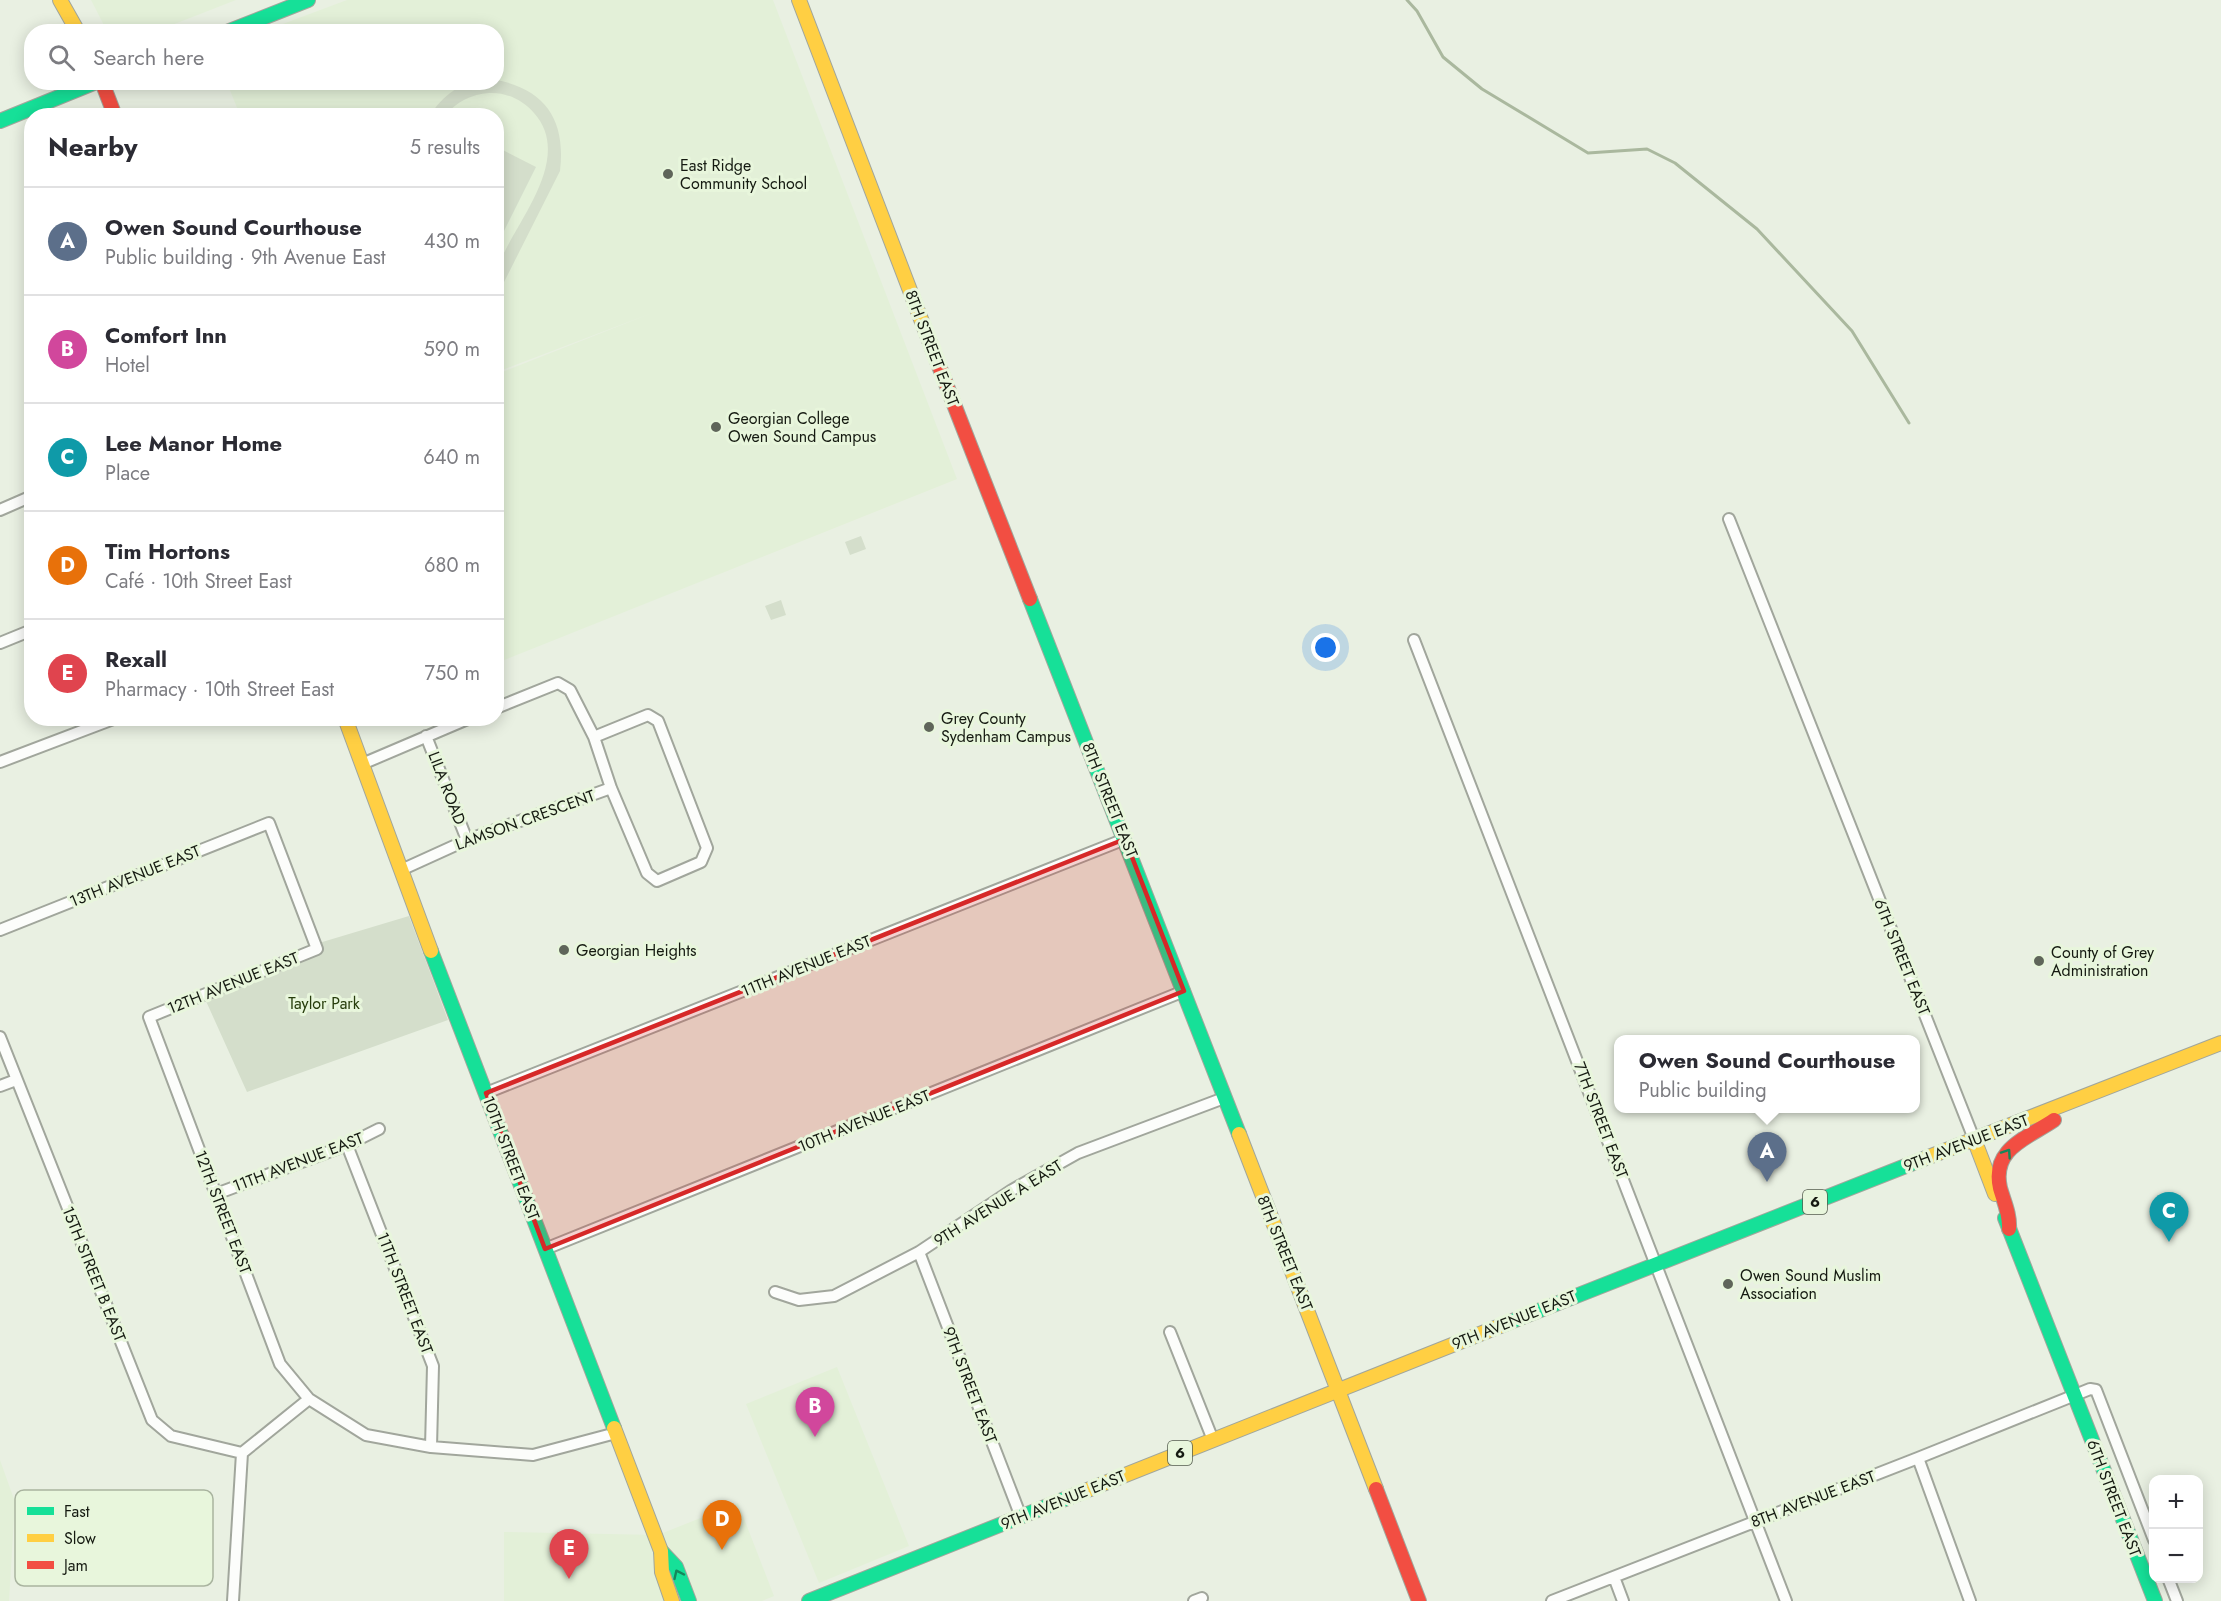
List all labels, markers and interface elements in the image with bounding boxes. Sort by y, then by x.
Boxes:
search box [24,24,504,90]
icon: search [45,41,78,74]
text: Search here [93,41,204,73]
text: Nearby [48,128,137,166]
text: 5 results [410,133,480,162]
place label: East Ridge Community School [680,154,807,195]
marker: East Ridge Community School [661,167,675,181]
text: Owen Sound Courthouse [105,211,362,243]
text: A [60,227,75,256]
text: 430 m [424,227,480,256]
text: Public building · 9th Avenue East [105,243,386,272]
street label: 8TH STREET EAST [899,287,965,410]
text: Comfort Inn [105,319,227,351]
text: B [61,335,74,364]
text: 590 m [424,335,480,364]
text: Hotel [105,351,150,380]
place label: Georgian College Owen Sound Campus [728,407,876,448]
marker: Georgian College Owen Sound Campus [709,420,723,434]
text: Lee Manor Home [105,427,282,459]
text: C [60,443,75,472]
text: 640 m [423,443,480,472]
text: Place [105,459,150,488]
text: Tim Hortons [105,535,230,567]
text: D [60,551,75,580]
text: 680 m [424,551,480,580]
text: Café · 10th Street East [105,567,292,596]
your location [1311,633,1340,662]
text: Rexall [105,643,167,675]
text: E [61,659,74,688]
text: 750 m [425,659,480,688]
text: Pharmacy · 10th Street East [105,675,334,704]
place label: Grey County Sydenham Campus [941,707,1071,748]
marker: Grey County Sydenham Campus [922,720,936,734]
street label: 8TH STREET EAST [1076,739,1144,862]
street label: LILA ROAD [423,748,472,828]
street label: LAMSON CRESCENT [452,784,598,856]
street label: 13TH AVENUE EAST [66,839,204,913]
street label: 6TH STREET EAST [1868,895,1936,1019]
street label: 11TH AVENUE EAST [738,929,875,1003]
place label: Georgian Heights [576,939,696,962]
place label: County of Grey Administration [2051,941,2155,982]
marker: Georgian Heights [557,943,571,957]
street label: 12TH AVENUE EAST [164,946,303,1020]
marker: County of Grey Administration [2032,954,2046,968]
park label: Taylor Park [288,992,361,1015]
popup [1614,1035,1920,1113]
text: Owen Sound Courthouse [1639,1044,1895,1076]
street label: 7TH STREET EAST [1568,1058,1634,1182]
text: Public building [1639,1076,1767,1105]
street label: 10TH AVENUE EAST [795,1084,934,1158]
street label: 10TH STREET EAST [477,1093,545,1224]
street label: 9TH AVENUE EAST [1900,1108,2032,1177]
street label: 11TH AVENUE EAST [229,1126,367,1197]
pin: A [1748,1132,1786,1182]
street label: 12TH STREET EAST [189,1147,257,1278]
one-way arrow [2000,1149,2011,1160]
street label: 9TH AVENUE A EAST [929,1154,1067,1252]
road number: 6 [1803,1190,1827,1214]
street label: 8TH STREET EAST [1251,1192,1319,1315]
pin: C [2150,1192,2188,1242]
street label: 15TH STREET B EAST [56,1203,132,1346]
street label: 11TH STREET EAST [371,1229,439,1358]
place label: Owen Sound Muslim Association [1740,1264,1881,1305]
marker: Owen Sound Muslim Association [1721,1277,1735,1291]
street label: 9TH AVENUE EAST [1448,1284,1580,1355]
street label: 9TH STREET EAST [937,1323,1003,1447]
pin: B [796,1388,834,1437]
street label: 6TH STREET EAST [2081,1436,2147,1560]
road number: 6 [1168,1441,1192,1465]
street label: 9TH AVENUE EAST [997,1464,1129,1535]
street label: 8TH AVENUE EAST [1747,1464,1879,1533]
map controls [2149,1475,2203,1583]
button: + [2149,1475,2203,1529]
legend [15,1490,213,1586]
text: Fast [64,1500,90,1523]
pin: D [702,1500,742,1550]
text: Slow [64,1527,96,1550]
button: − [2149,1529,2203,1583]
pin: E [550,1530,588,1579]
text: Jam [62,1554,88,1577]
one-way arrow [674,1570,686,1581]

